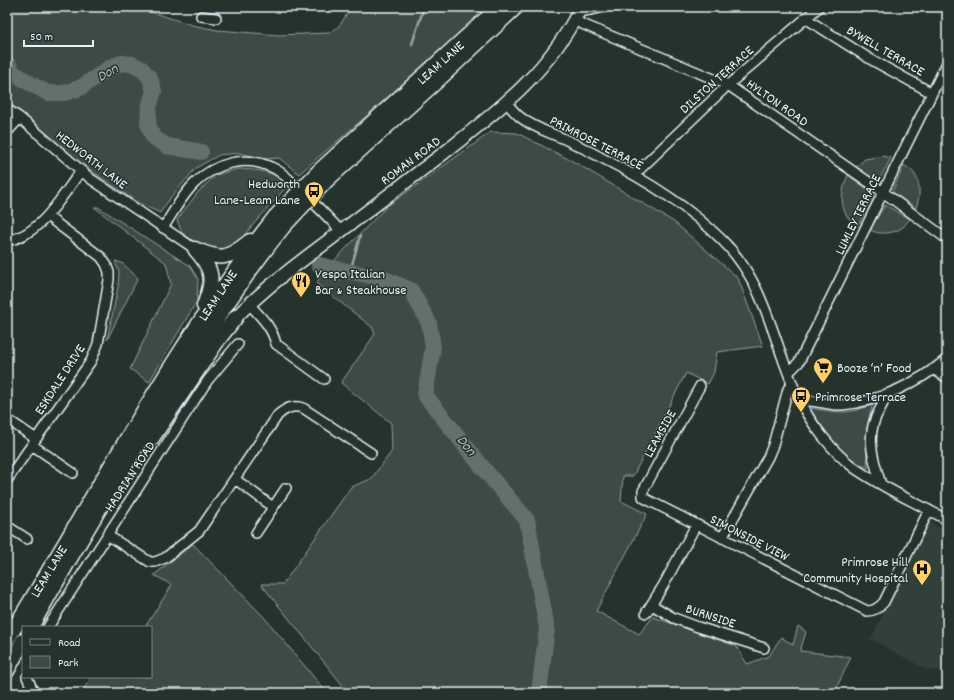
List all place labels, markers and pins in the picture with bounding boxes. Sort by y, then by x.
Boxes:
place label: Hedworth Lane-Leam Lane [214,175,300,211]
bus stop icon: Hedworth Lane-Leam Lane [303,180,325,208]
place label: Vespa Italian Bar & Steakhouse [315,265,407,301]
restaurant icon: Vespa Italian Bar & Steakhouse [290,270,312,298]
supermarket icon: Booze ‘n’ Food [812,356,834,384]
place label: Booze ‘n’ Food [837,359,911,379]
bus stop icon: Primrose Terrace [790,385,812,413]
place label: Primrose Terrace [815,388,906,408]
place label: Primrose Hill Community Hospital [803,553,909,589]
hospital icon: Primrose Hill Community Hospital [911,558,933,586]

